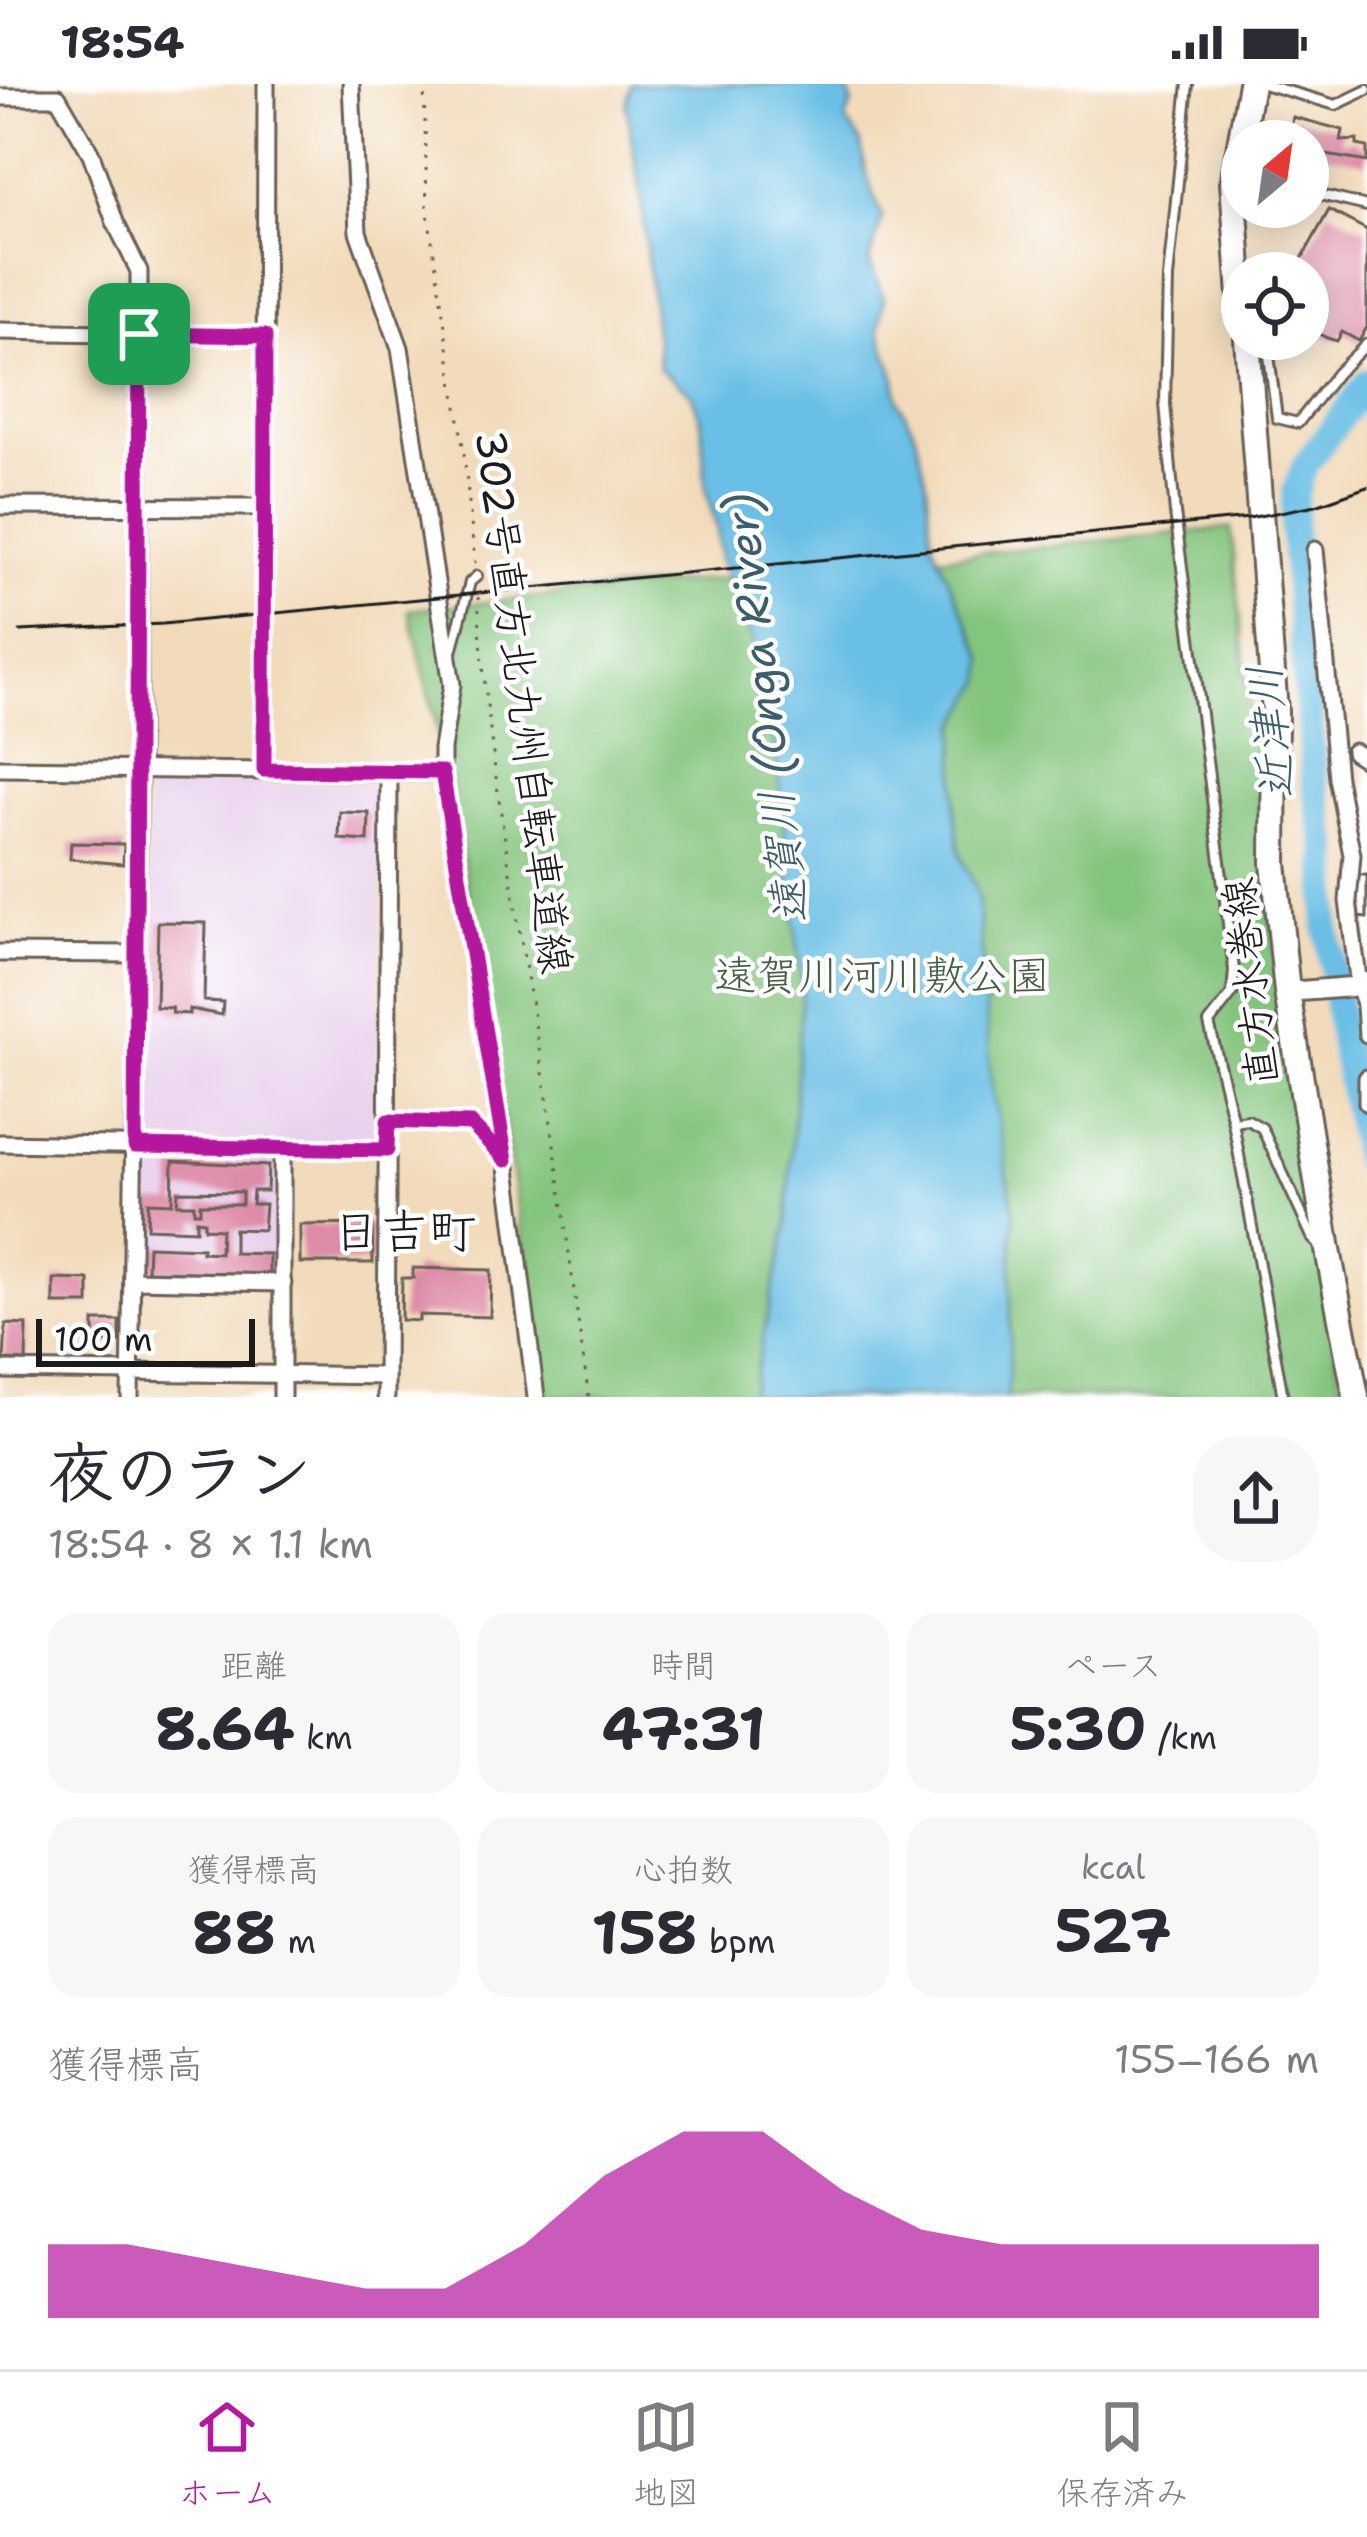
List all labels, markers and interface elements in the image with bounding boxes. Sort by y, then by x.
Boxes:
text: 18:54 [60,12,185,72]
north arrow [1221,120,1329,228]
map controls [1221,120,1329,360]
button: locate [1221,252,1329,360]
pin [88,283,190,385]
icon: arrive [106,301,172,367]
street label: 302号直方北九州自転車道線 [463,427,585,977]
water label: 遠賀川 (Onga River) [709,490,821,928]
water label: 近津川 [1233,662,1307,802]
street label: 直方水巻線 [1209,874,1291,1090]
park label: 遠賀川河川敷公園 [714,947,1050,1003]
district label: 日吉町 [332,1199,476,1263]
scale bar [36,1313,255,1366]
text: 100 m [54,1317,153,1362]
text: 夜のラン [48,1429,312,1517]
button: share [1193,1436,1319,1562]
text: 18:54 · 8 × 1.1 km [48,1518,373,1570]
text: 距離 [221,1643,287,1688]
text: 時間 [650,1643,716,1688]
text: ペース [1065,1643,1162,1688]
text: 8.64 [155,1688,295,1768]
text: 47:31 [601,1688,766,1768]
text: 5:30 [1009,1688,1147,1768]
text: km [295,1715,353,1760]
text: /km [1147,1715,1217,1760]
text: kcal [1081,1845,1145,1890]
text: 獲得標高 [188,1847,320,1892]
text: 心拍数 [634,1847,733,1892]
text: 527 [1055,1890,1172,1970]
text: 88 [192,1892,276,1972]
text: 158 [591,1892,698,1972]
text: m [276,1919,316,1964]
text: bpm [698,1919,776,1964]
text: 155–166 m [1114,2033,1319,2085]
text: 獲得標高 [48,2038,204,2090]
tab: ホーム [179,2394,276,2515]
tab: 地図 [633,2394,699,2515]
tab: 保存済み [1056,2394,1188,2515]

